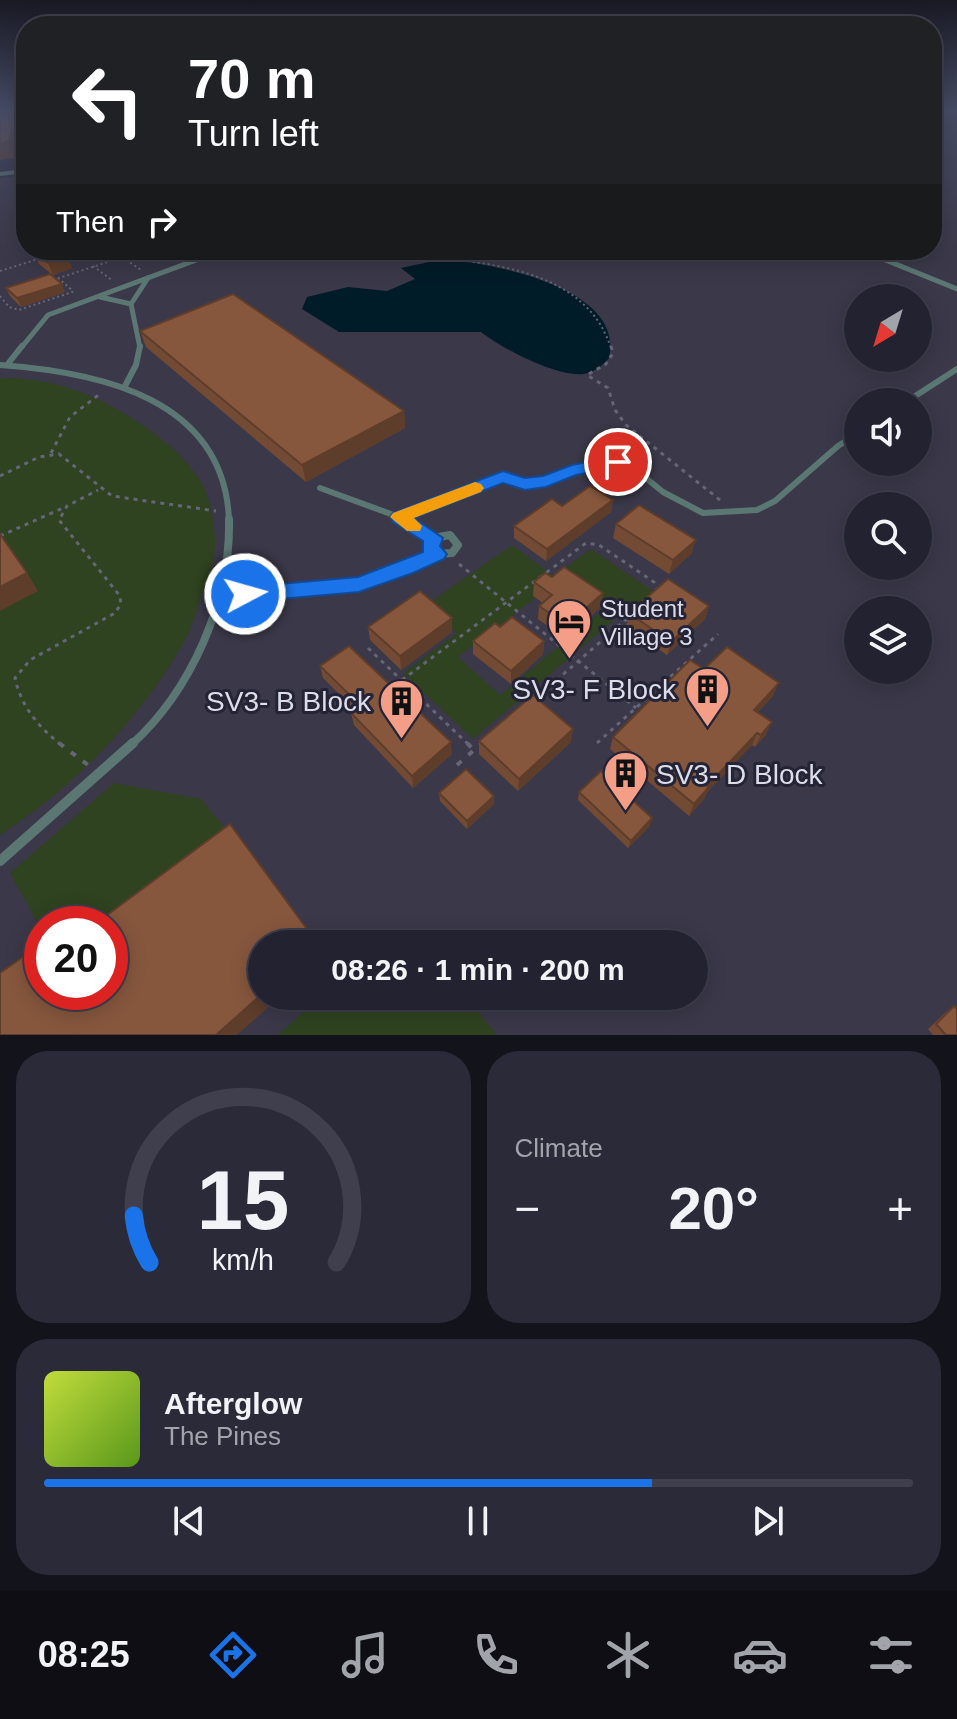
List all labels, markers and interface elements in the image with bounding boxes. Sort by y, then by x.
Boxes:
text: 70 m [188,47,316,110]
icon: left [56,48,160,152]
text: Turn left [188,113,319,154]
icon: right [140,200,184,244]
text: Then [56,205,124,238]
north arrow [844,284,932,372]
map controls [844,284,932,684]
button: sound [844,388,932,476]
pin [584,428,652,496]
icon: arrive [596,440,640,484]
button: search [844,492,932,580]
position arrow [203,552,287,636]
place label: Student Village 3 [601,595,693,650]
button: layers [844,596,932,684]
hotel icon: Student Village 3 [546,598,594,661]
building icon: SV3- F Block [683,665,731,728]
place label: SV3- F Block [513,674,677,705]
building icon: SV3- B Block [378,677,426,740]
place label: SV3- B Block [206,686,372,717]
building icon: SV3- D Block [601,750,649,813]
place label: SV3- D Block [656,759,823,790]
speed limit sign: 20 [24,906,128,1010]
text: 08:26 · 1 min · 200 m [331,953,625,986]
text: Climate [515,1133,603,1163]
text: 15 [197,1154,290,1247]
text: 20° [668,1175,759,1242]
text: − [515,1184,540,1233]
text: + [887,1184,913,1233]
text: km/h [212,1244,274,1276]
text: Afterglow [164,1387,302,1420]
text: The Pines [164,1421,281,1451]
icon: previous [167,1499,211,1543]
icon: pause [456,1499,500,1543]
icon: next [746,1499,790,1543]
icon: directions [205,1627,261,1683]
icon: music [337,1627,393,1683]
icon: phone [468,1627,524,1683]
icon: climate [600,1627,656,1683]
icon: car [732,1627,788,1683]
icon: filters [863,1627,919,1683]
text: 08:25 [38,1634,130,1675]

